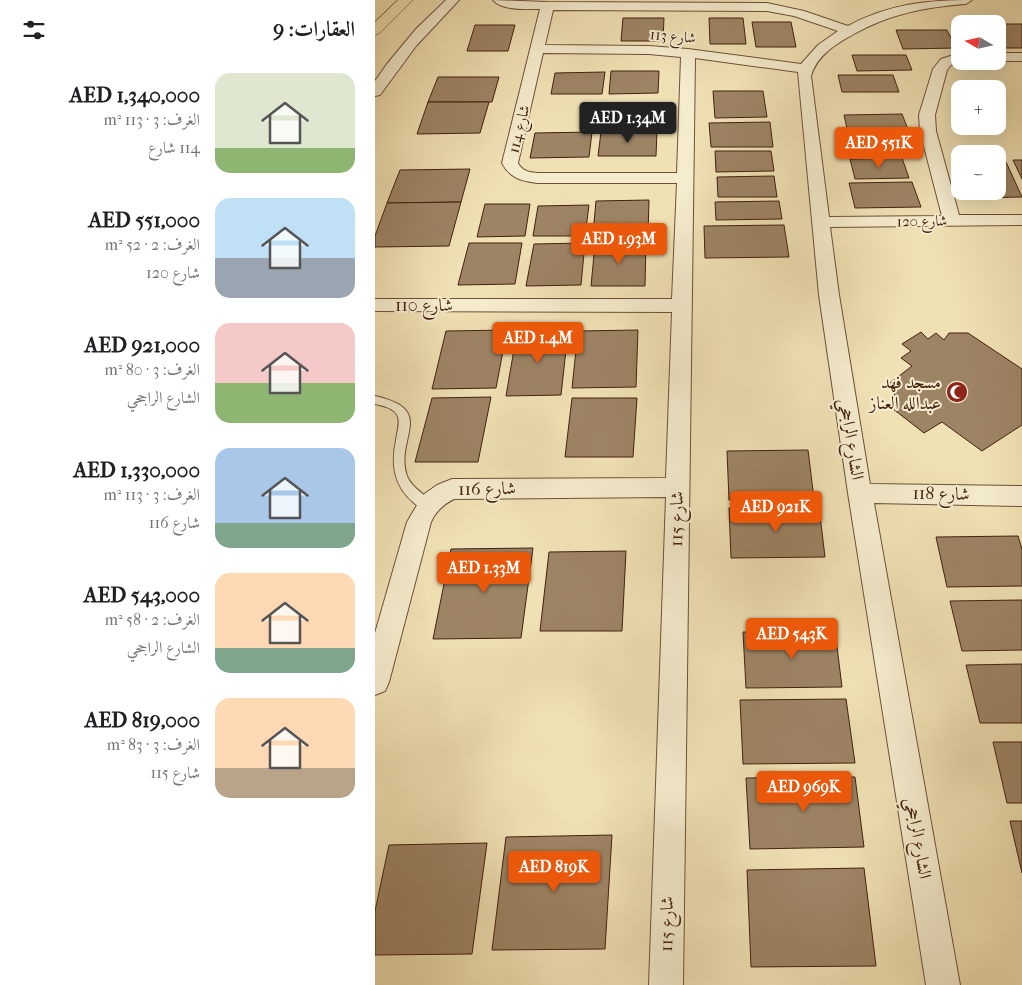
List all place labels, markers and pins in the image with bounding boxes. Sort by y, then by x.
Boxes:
pin: AED 1.34M [571,102,685,144]
pin: AED 551K [827,126,931,169]
pin: AED 1.93M [562,222,676,265]
pin: AED 1.4M [486,322,590,364]
place label: مسجد فهد عبدالله العناز [867,372,941,414]
mosque icon: مسجد فهد عبدالله العناز [945,380,969,404]
pin: AED 921K [724,490,828,533]
pin: AED 1.33M [427,552,541,594]
pin: AED 543K [740,618,844,660]
pin: AED 969K [752,770,856,813]
pin: AED 819K [502,850,606,893]

